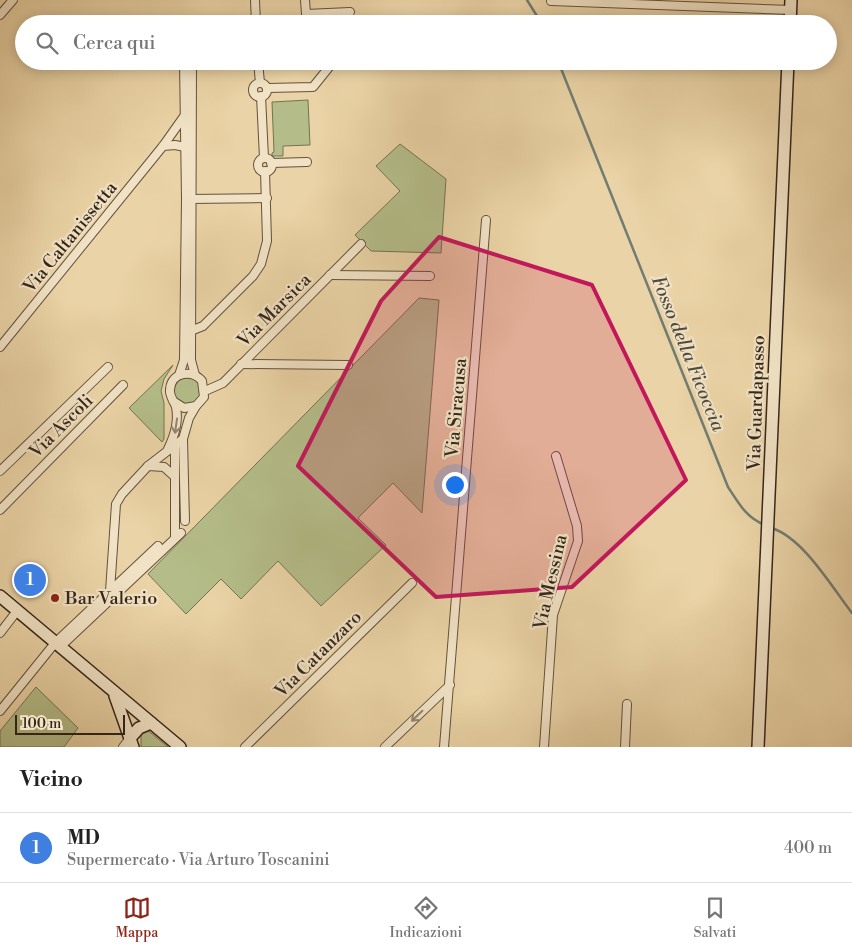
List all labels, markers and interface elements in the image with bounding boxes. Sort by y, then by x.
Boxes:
search box [15,15,837,70]
icon: search [33,29,61,57]
text: Cerca qui [73,31,156,55]
street label: Via Caltanissetta [18,176,123,299]
street label: Via Marsica [232,268,317,353]
water label: Fosso della Ficoccia [646,272,730,435]
street label: Via Guardapasso [743,335,770,472]
street label: Via Siracusa [441,356,472,460]
street label: Via Ascoli [24,389,98,464]
one-way arrow [170,417,180,433]
your location [442,472,468,498]
street label: Via Messina [528,531,573,633]
pin: 1 [14,561,46,599]
place label: Bar Valerio [64,587,157,610]
marker: Bar Valerio [49,592,61,604]
street label: Via Catanzaro [269,606,367,703]
one-way arrow [411,710,424,722]
scale bar [15,712,125,735]
text: 100 m [22,715,61,733]
text: Vicino [20,767,83,793]
text: MD [67,826,100,850]
text: 1 [32,838,40,858]
text: 400 m [784,838,832,858]
text: Supermercato · Via Arturo Toscanini [67,850,330,870]
tab: Mappa [116,894,158,942]
tab: Indicazioni [390,894,462,942]
tab: Salvati [693,894,736,942]

